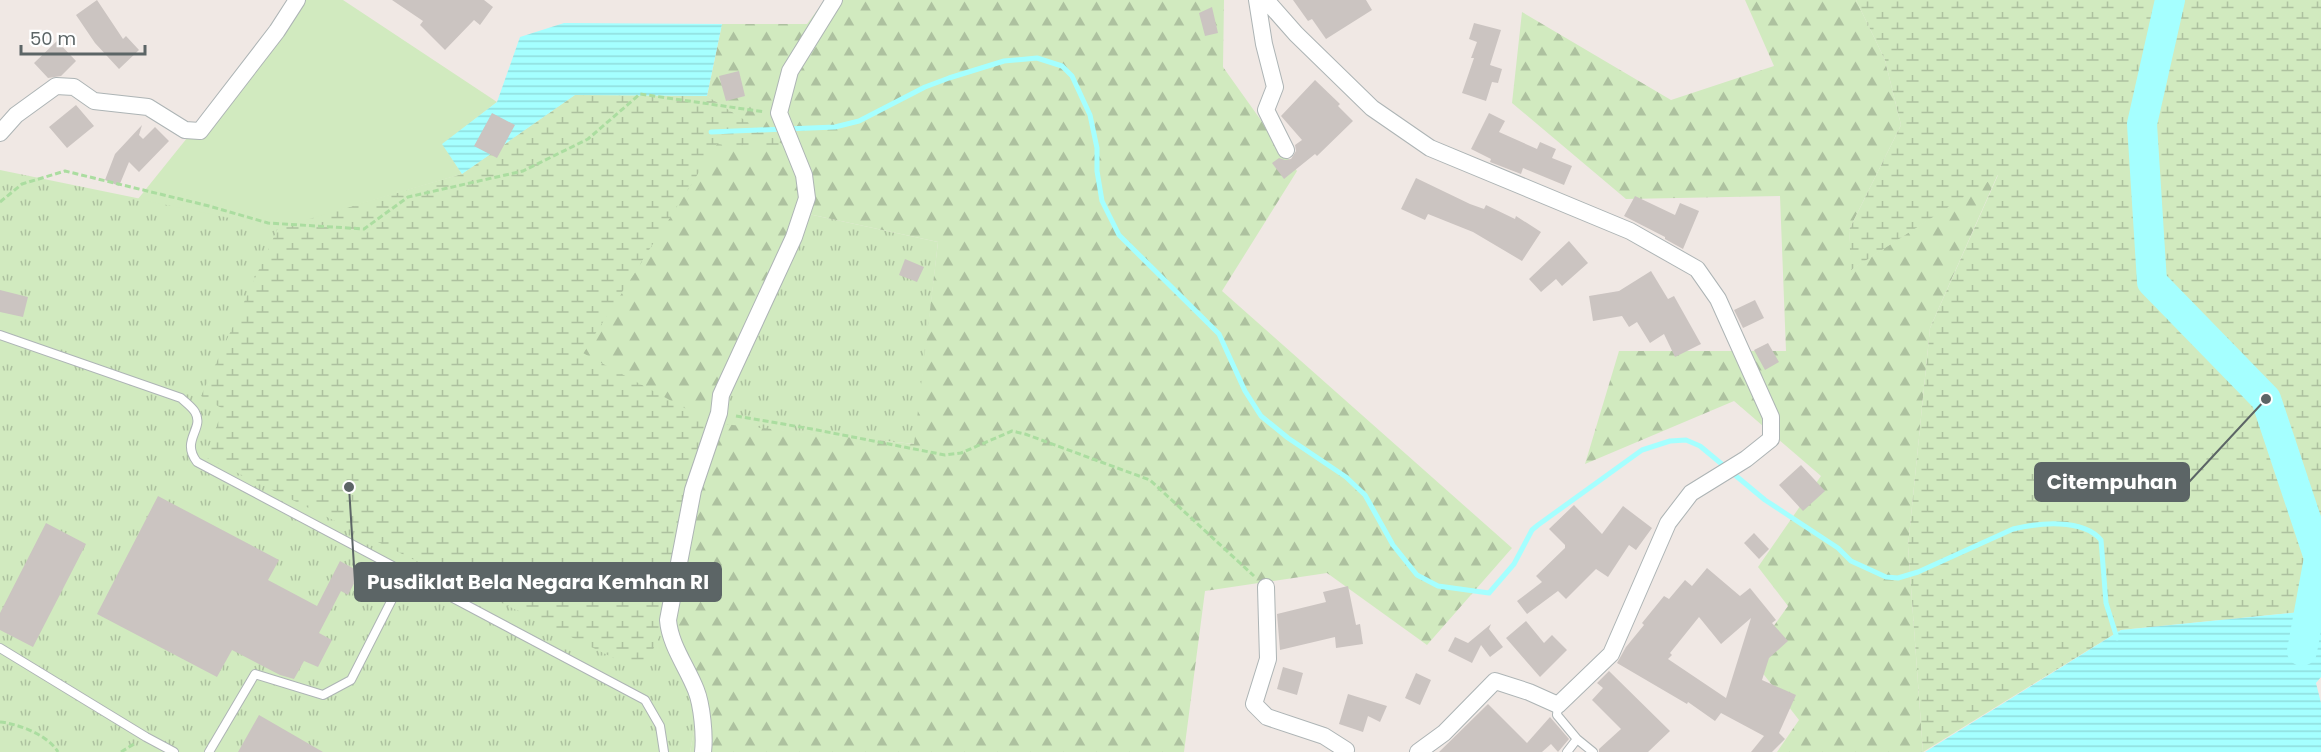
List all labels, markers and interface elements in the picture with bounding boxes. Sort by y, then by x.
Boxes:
scale bar [21,18,146,56]
text: 50 m [30,26,76,51]
callout: Citempuhan [2035,463,2189,501]
text: Citempuhan [2047,468,2177,496]
callout: Pusdiklat Bela Negara Kemhan RI [355,563,721,601]
text: Pusdiklat Bela Negara Kemhan RI [367,568,709,596]

